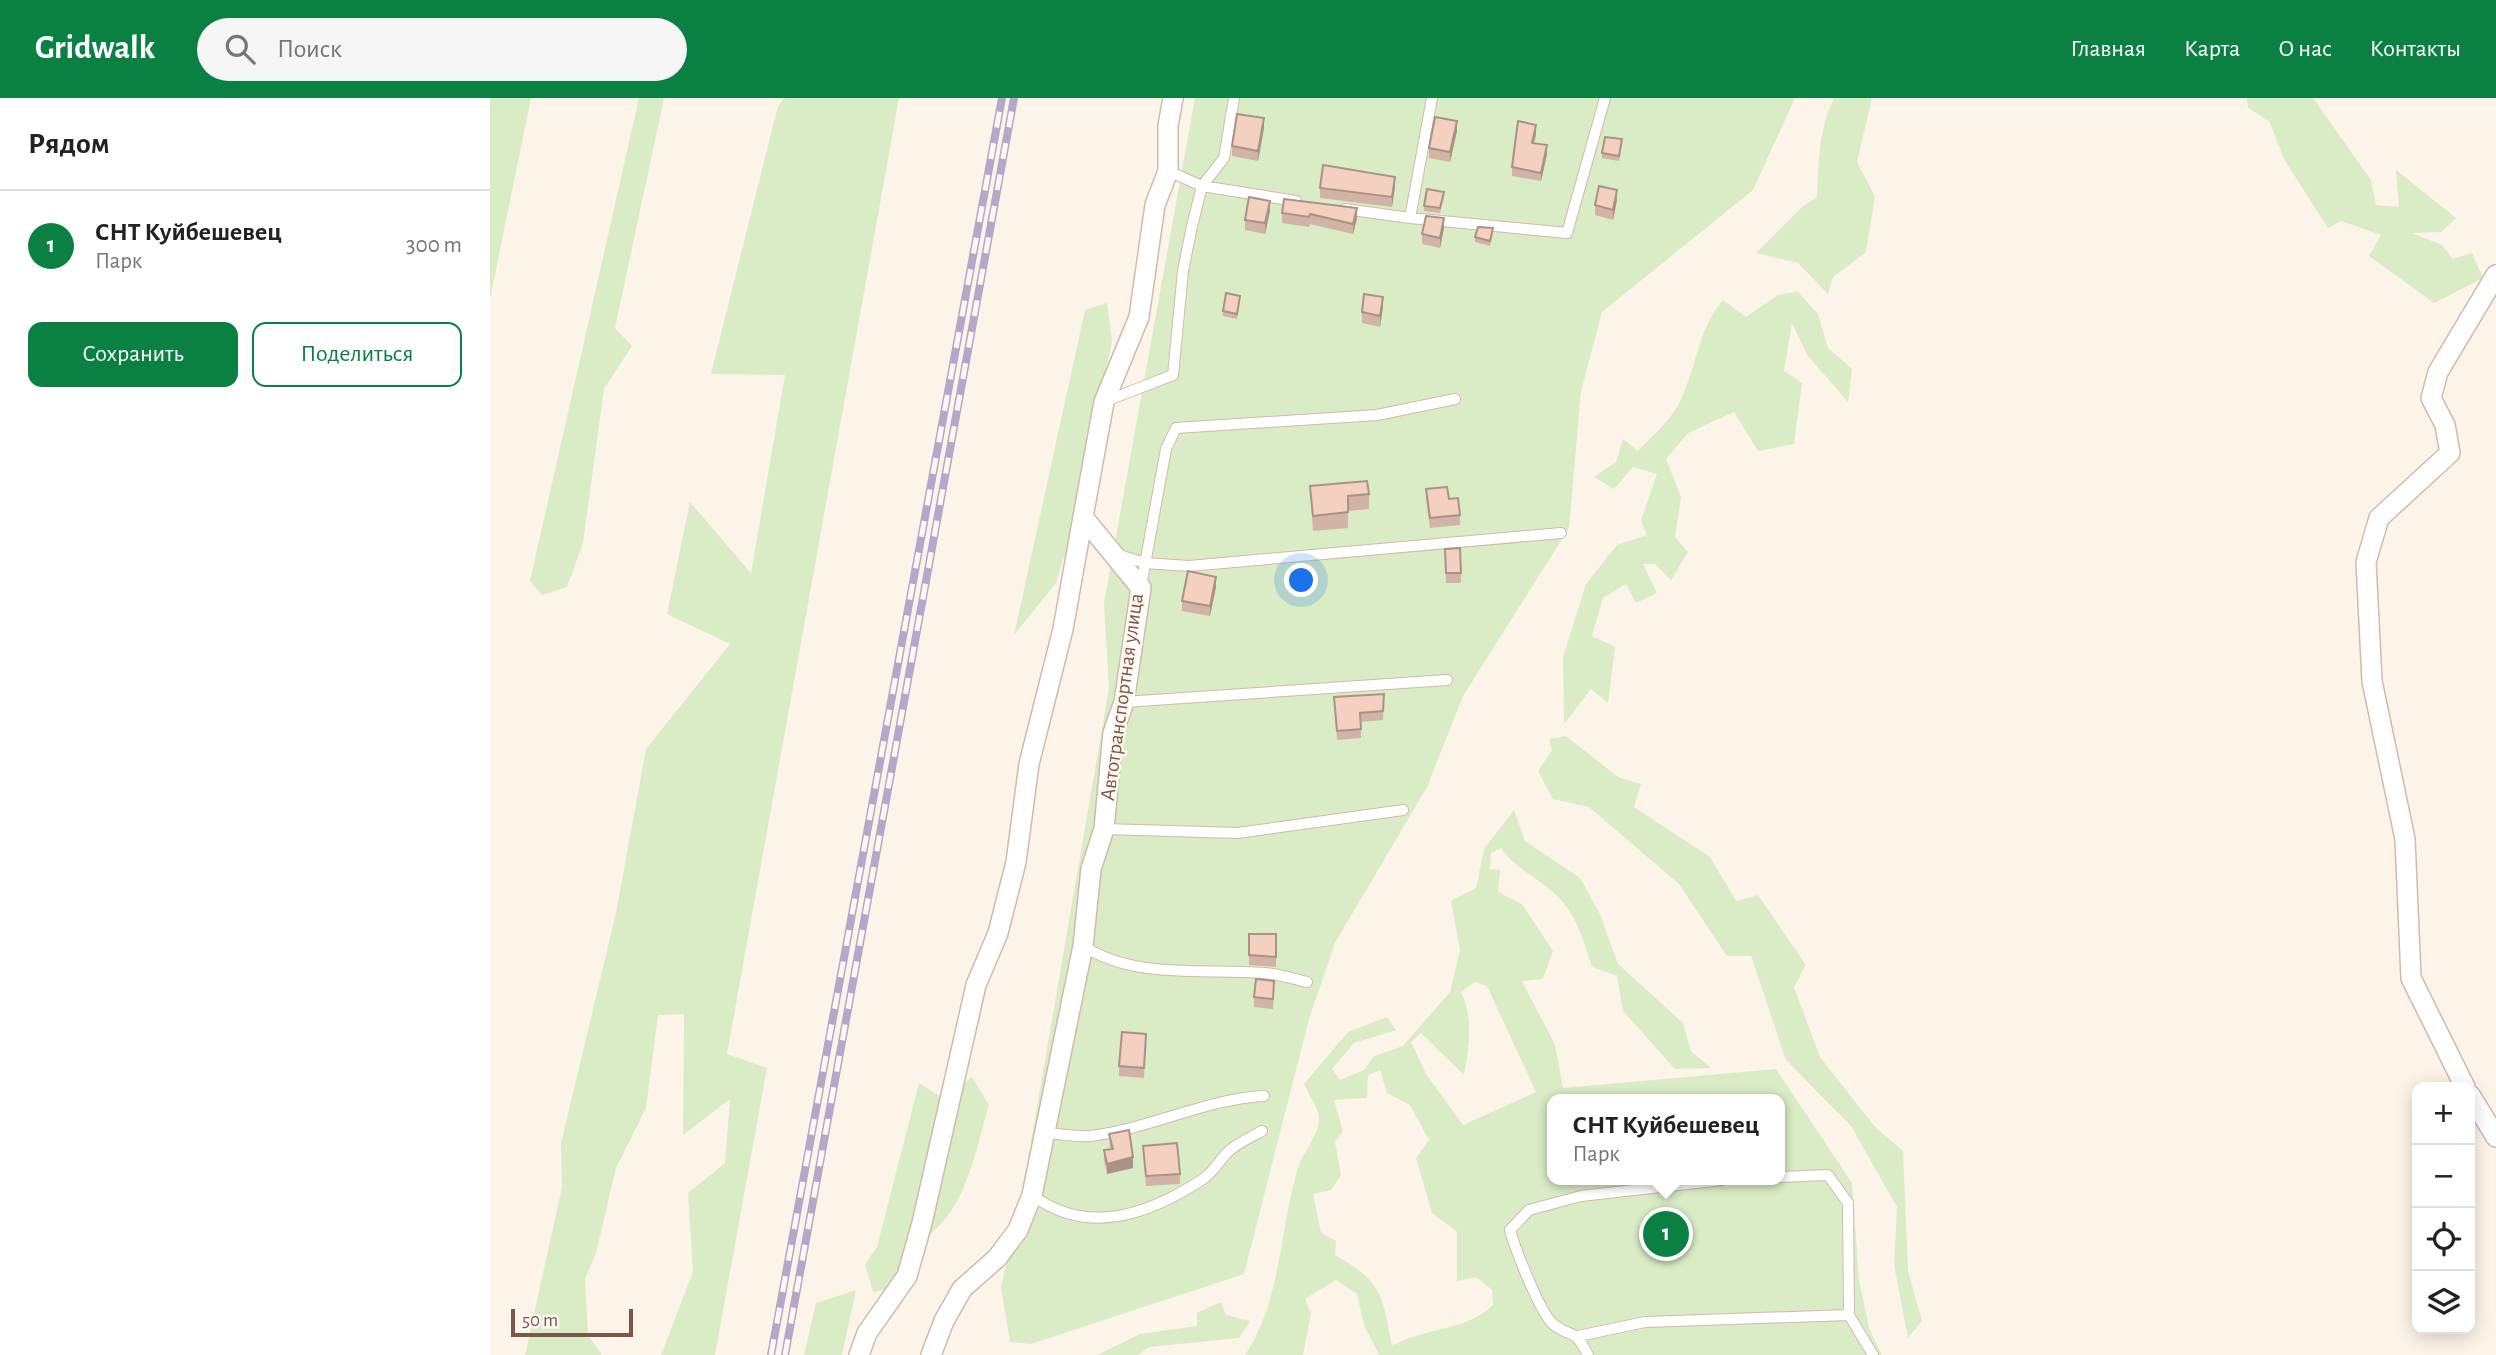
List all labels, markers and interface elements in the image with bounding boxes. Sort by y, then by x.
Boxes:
search box [197,18,687,81]
icon: search [221,30,259,68]
text: Gridwalk [35,32,155,65]
text: Поиск [277,36,342,62]
text: Главная [2071,37,2146,61]
text: Карта [2184,37,2240,61]
text: О нас [2278,37,2332,61]
text: Контакты [2370,37,2461,61]
text: Рядом [28,129,110,159]
text: СНТ Куйбешевец [95,219,282,245]
text: 1 [47,234,55,257]
text: 300 m [406,234,462,257]
text: Парк [95,250,142,273]
button: Сохранить [28,322,238,387]
button: Поделиться [252,322,462,387]
your location [1284,563,1318,597]
street label: Автотранспортная улица [1097,591,1147,802]
map controls [2412,1082,2475,1334]
button: + [2412,1082,2475,1145]
popup [1547,1094,1785,1185]
text: СНТ Куйбешевец [1573,1112,1759,1138]
text: Парк [1573,1143,1620,1166]
button: − [2412,1145,2475,1208]
pin: 1 [1643,1208,1689,1260]
button: locate [2412,1208,2475,1271]
button: layers [2412,1271,2475,1334]
scale bar [511,1306,634,1338]
text: 50 m [522,1311,558,1330]

